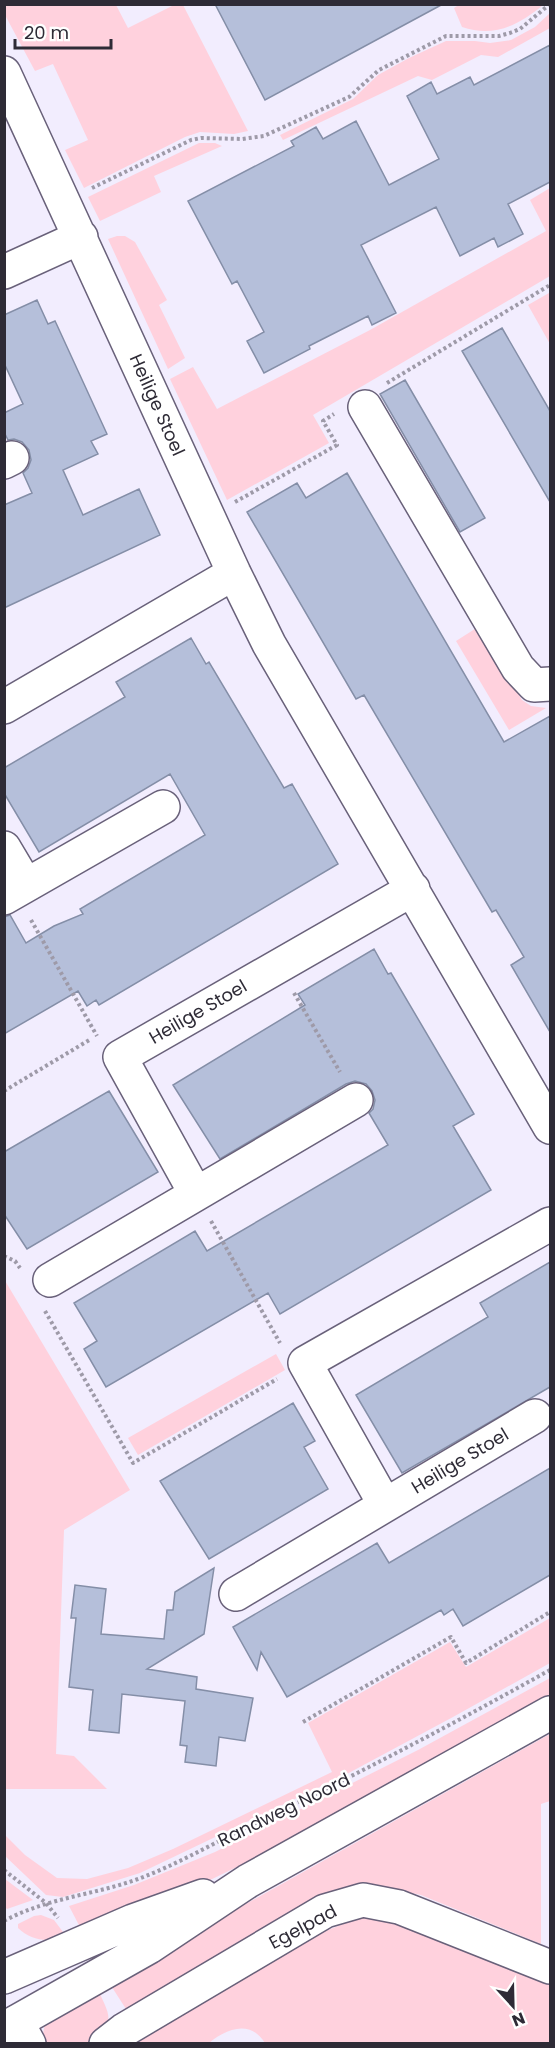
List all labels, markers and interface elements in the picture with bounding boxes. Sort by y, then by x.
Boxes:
scale bar [15,12,111,50]
text: 20 m [24,20,69,45]
street label: Heilige Stoel [124,350,191,460]
street label: Heilige Stoel [144,973,251,1050]
street label: Heilige Stoel [406,1422,513,1499]
street label: Randweg Noord [213,1767,354,1852]
street label: Egelpad [264,1898,341,1955]
north arrow [483,1976,543,2036]
text: N [509,2007,528,2032]

